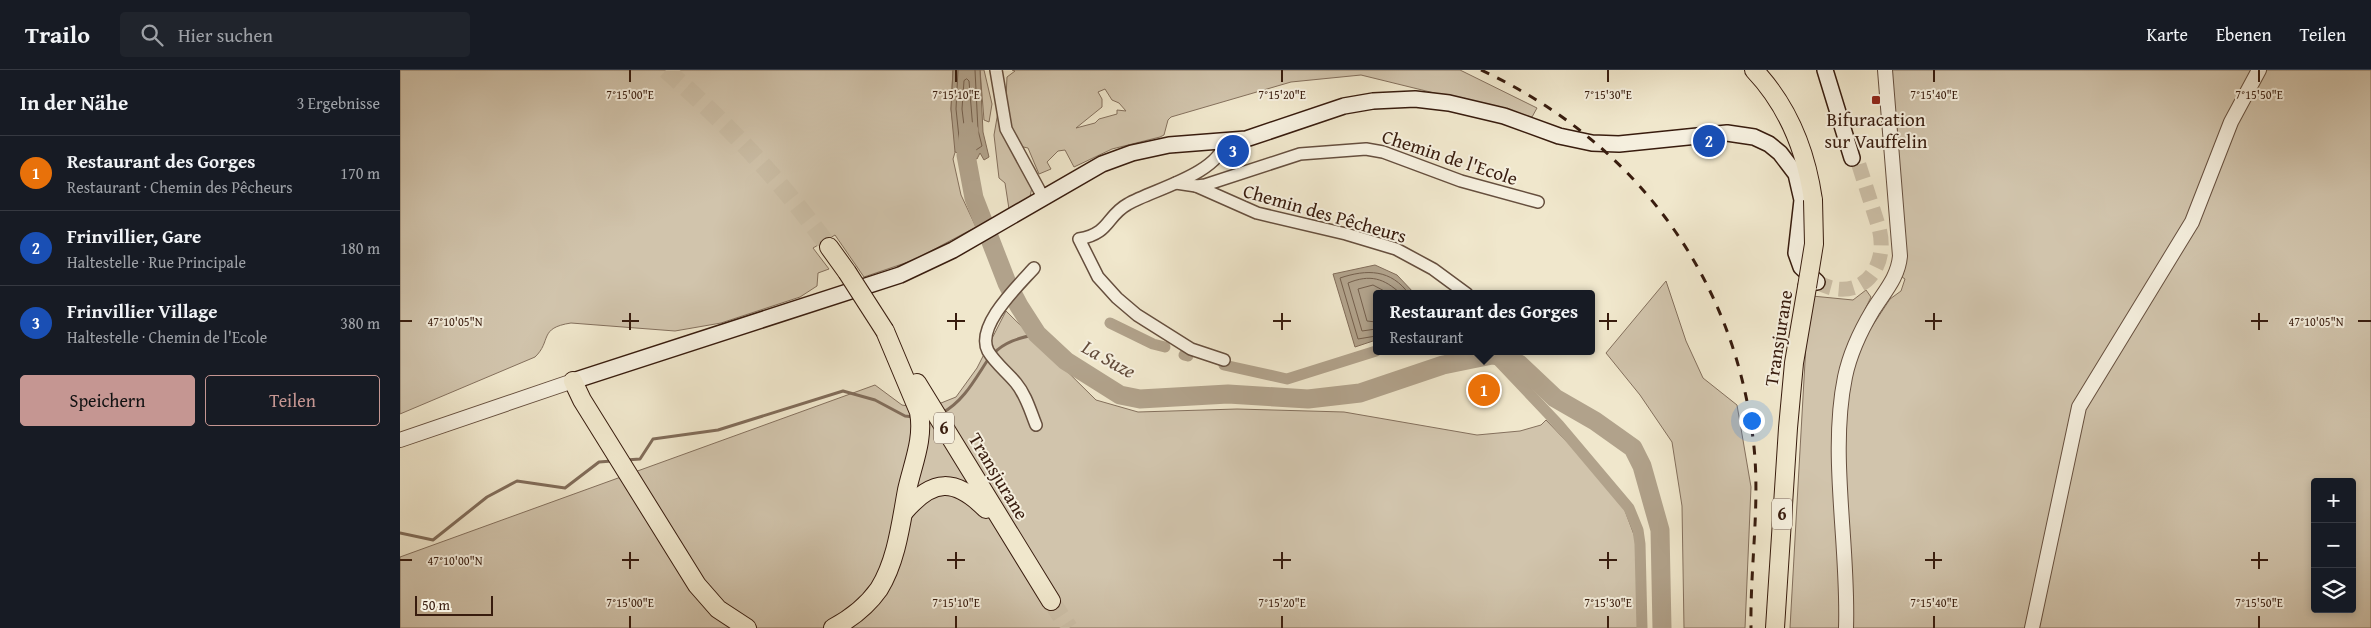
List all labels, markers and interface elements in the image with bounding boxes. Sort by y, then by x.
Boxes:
search box [120,12,470,57]
text: Trailo [25,17,90,52]
icon: search [138,21,166,49]
text: Hier suchen [178,21,273,49]
text: Karte [2147,21,2188,48]
text: Ebenen [2216,21,2272,48]
text: Teilen [2300,21,2346,48]
text: 7°15'00"E [606,86,654,103]
text: 7°15'10"E [932,86,980,103]
text: 7°15'20"E [1258,86,1306,103]
text: 7°15'30"E [1584,86,1632,103]
text: 7°15'40"E [1910,86,1958,103]
text: 7°15'50"E [2235,86,2283,103]
text: In der Nähe [20,87,128,118]
text: 3 Ergebnisse [297,91,380,115]
marker: Bifuracation sur Vauffelin [1870,94,1882,106]
place label: Bifuracation sur Vauffelin [1825,105,1928,155]
street label: Chemin de l'Ecole [1379,122,1521,192]
pin: 2 [1693,122,1725,160]
pin: 3 [1217,132,1249,170]
text: Restaurant des Gorges [67,147,255,175]
text: 1 [32,161,40,185]
text: 170 m [340,161,380,185]
text: Restaurant · Chemin des Pêcheurs [67,175,293,199]
street label: Chemin des Pêcheurs [1240,176,1410,250]
text: Frinvillier, Gare [67,222,201,250]
text: 2 [32,236,40,260]
text: 180 m [340,236,380,260]
text: Haltestelle · Rue Principale [67,250,246,274]
street label: Transjurane [1757,288,1799,388]
popup [1373,290,1595,355]
text: Frinvillier Village [67,297,218,325]
text: Restaurant des Gorges [1390,297,1578,325]
text: 3 [32,311,40,335]
text: 380 m [340,311,380,335]
text: 47°10'05"N [427,313,483,330]
text: 47°10'05"N [2288,313,2344,330]
text: Haltestelle · Chemin de l'Ecole [67,325,267,349]
text: Restaurant [1390,325,1463,349]
water label: La Suze [1076,331,1141,385]
pin: 1 [1468,371,1500,409]
button: Speichern [20,375,195,426]
button: Teilen [205,375,380,426]
your location [1739,408,1765,434]
road number: 6 [934,412,954,443]
street label: Transjurane [962,427,1036,525]
map controls [2311,478,2356,613]
button: + [2311,478,2356,523]
road number: 6 [1772,498,1792,529]
button: − [2311,523,2356,568]
text: 47°10'00"N [427,552,483,569]
button: layers [2311,568,2356,613]
scale bar [415,593,492,616]
text: 7°15'00"E [606,594,654,611]
text: 7°15'10"E [932,594,980,611]
text: 7°15'20"E [1258,594,1306,611]
text: 7°15'30"E [1584,594,1632,611]
text: 7°15'40"E [1910,594,1958,611]
text: 7°15'50"E [2235,594,2283,611]
text: 50 m [422,595,450,615]

